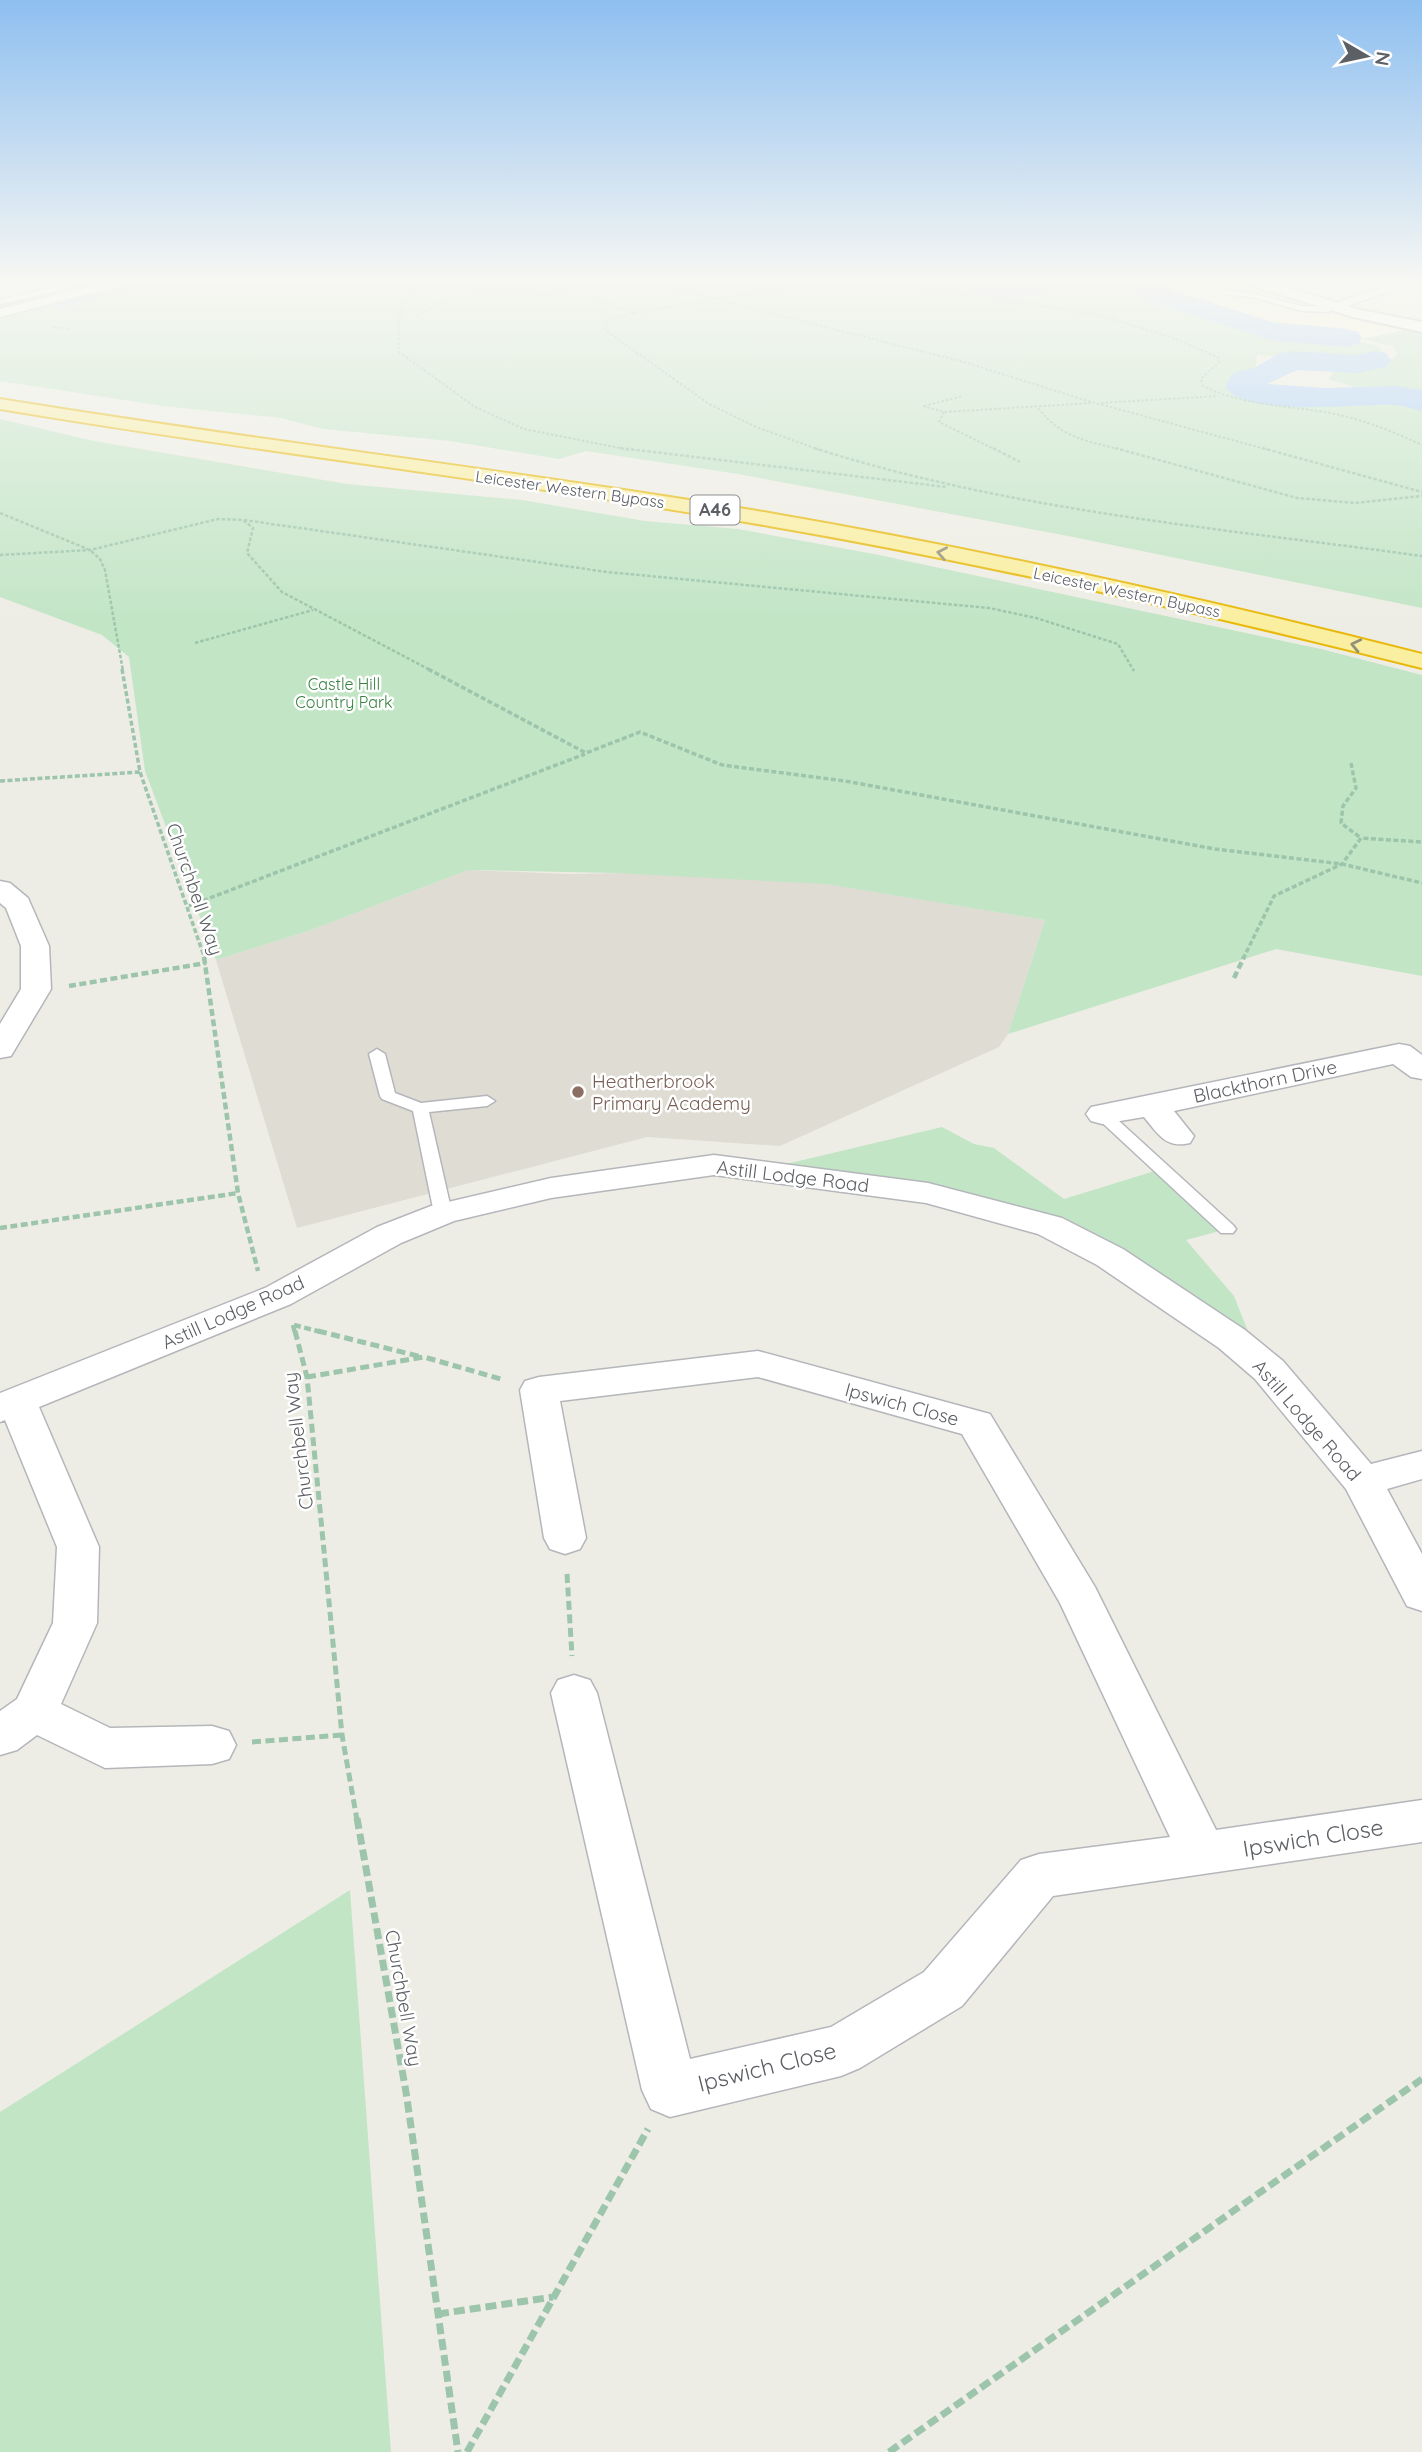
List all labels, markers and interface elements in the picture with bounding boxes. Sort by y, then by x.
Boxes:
north arrow [1331,21,1401,91]
text: N [1370,50,1396,67]
street label: Leicester Western Bypass [474,466,666,512]
road number: A46 [690,496,740,524]
one-way arrow [936,546,948,561]
street label: Leicester Western Bypass [1032,562,1222,622]
one-way arrow [1350,639,1362,653]
park label: Castle Hill Country Park [295,674,393,712]
street label: Churchbell Way [161,820,229,958]
street label: Blackthorn Drive [1191,1054,1339,1108]
place label: Heatherbrook Primary Academy [592,1069,751,1115]
marker: Heatherbrook Primary Academy [570,1084,586,1100]
street label: Astill Lodge Road [715,1155,871,1197]
street label: Astill Lodge Road [158,1270,308,1354]
street label: Astill Lodge Road [1248,1354,1366,1486]
street label: Churchbell Way [278,1371,318,1511]
street label: Ipswich Close [842,1377,962,1431]
street label: Ipswich Close [1241,1812,1385,1863]
street label: Churchbell Way [380,1928,428,2068]
street label: Ipswich Close [695,2035,839,2098]

